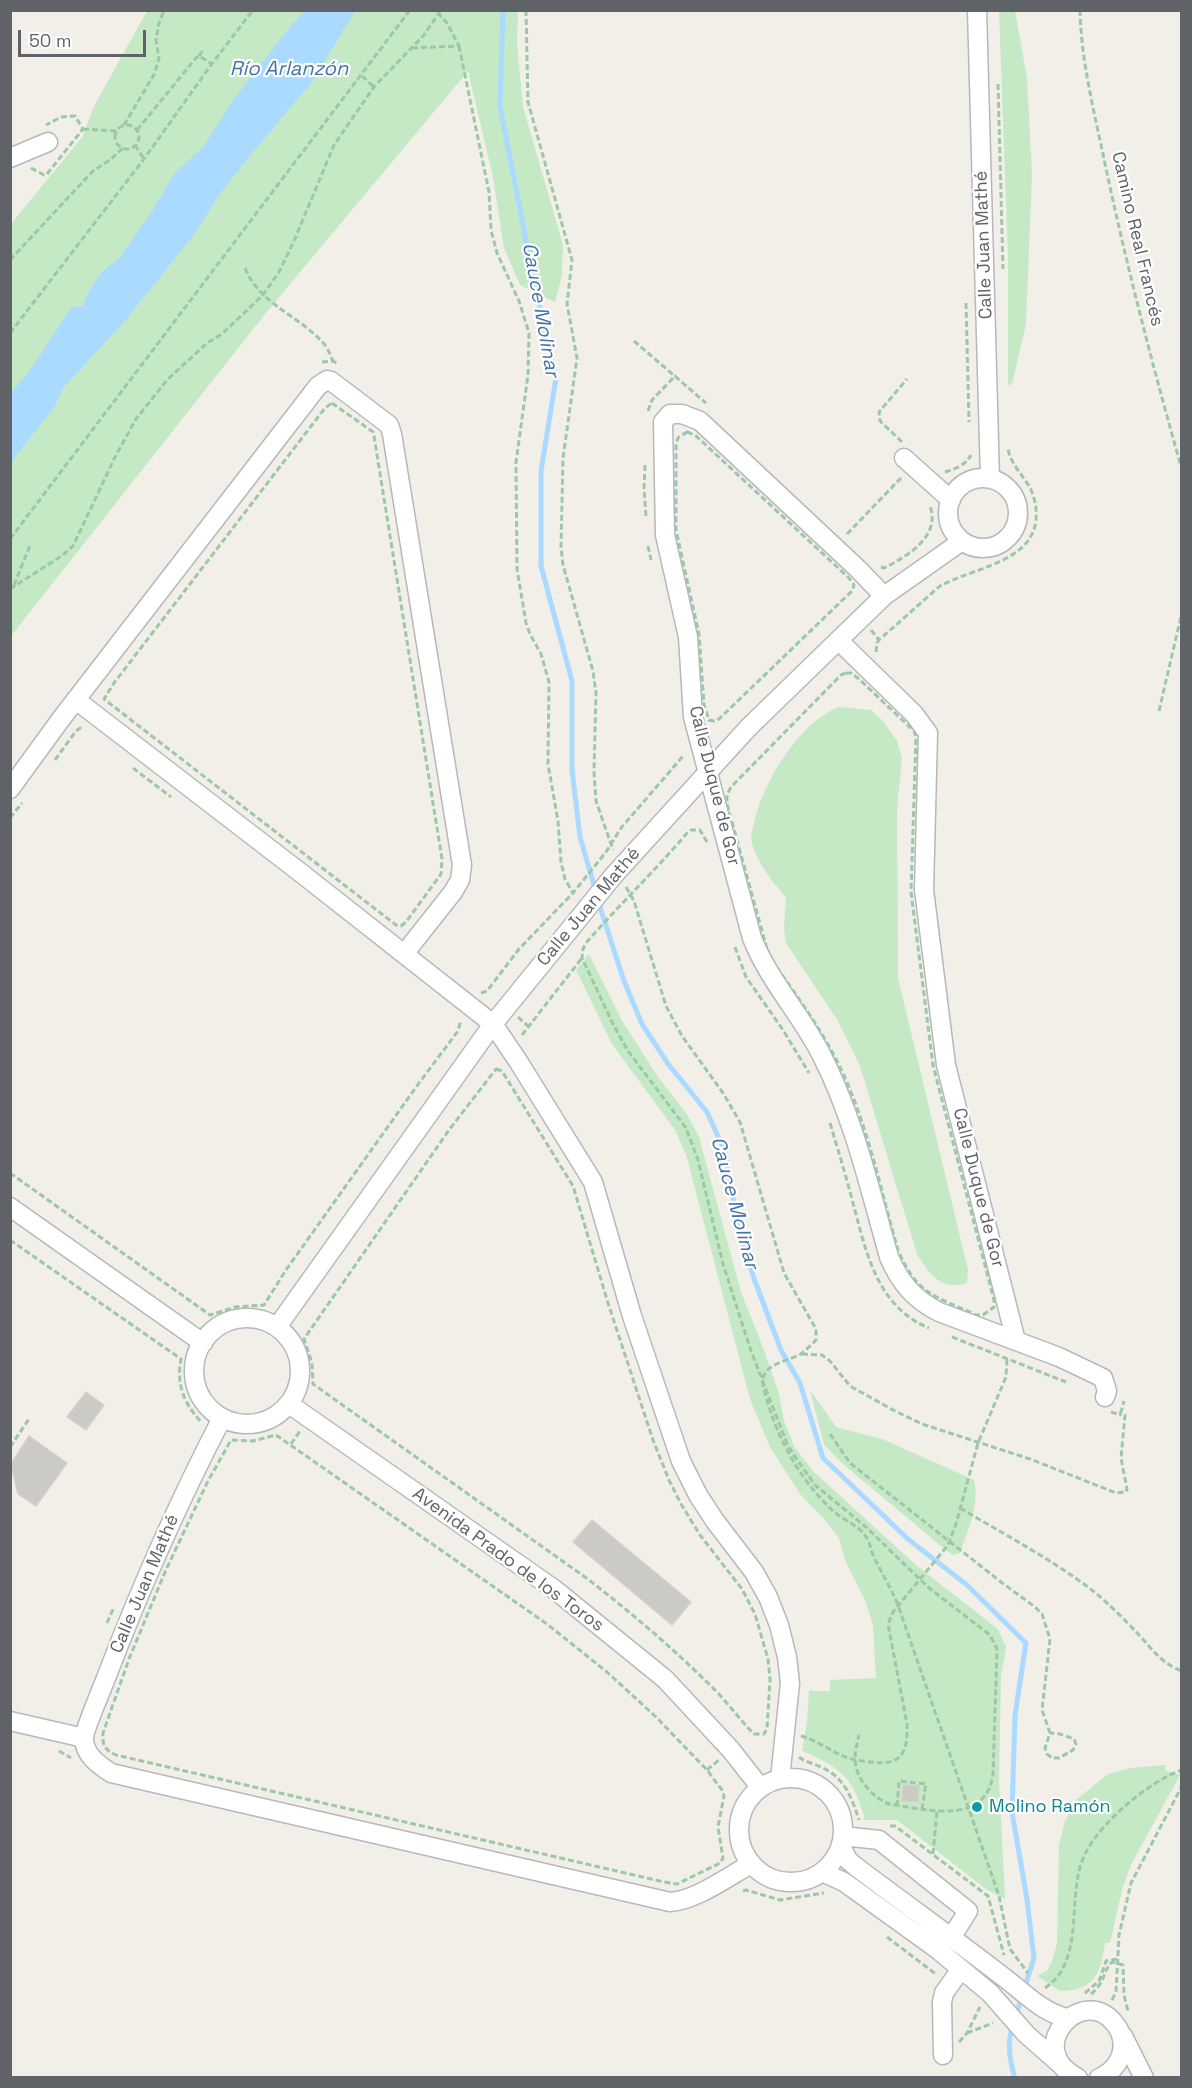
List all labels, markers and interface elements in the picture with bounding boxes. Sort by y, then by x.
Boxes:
scale bar [21,18,148,56]
text: 50 m [29,29,71,52]
water label: Río Arlanzón [230,58,348,82]
street label: Camino Real Francés [1106,150,1168,328]
street label: Calle Juan Mathé [971,170,997,320]
water label: Cauce Molinar [516,241,564,379]
street label: Calle Duque de Gor [684,704,744,868]
street label: Calle Juan Mathé [533,843,645,971]
street label: Calle Duque de Gor [948,1106,1008,1270]
water label: Cauce Molinar [705,1134,763,1272]
street label: Avenida Prado de los Toros [408,1483,608,1637]
street label: Calle Juan Mathé [106,1511,184,1657]
place label: Molino Ramón [989,1796,1111,1818]
marker: Molino Ramón [970,1800,984,1814]

